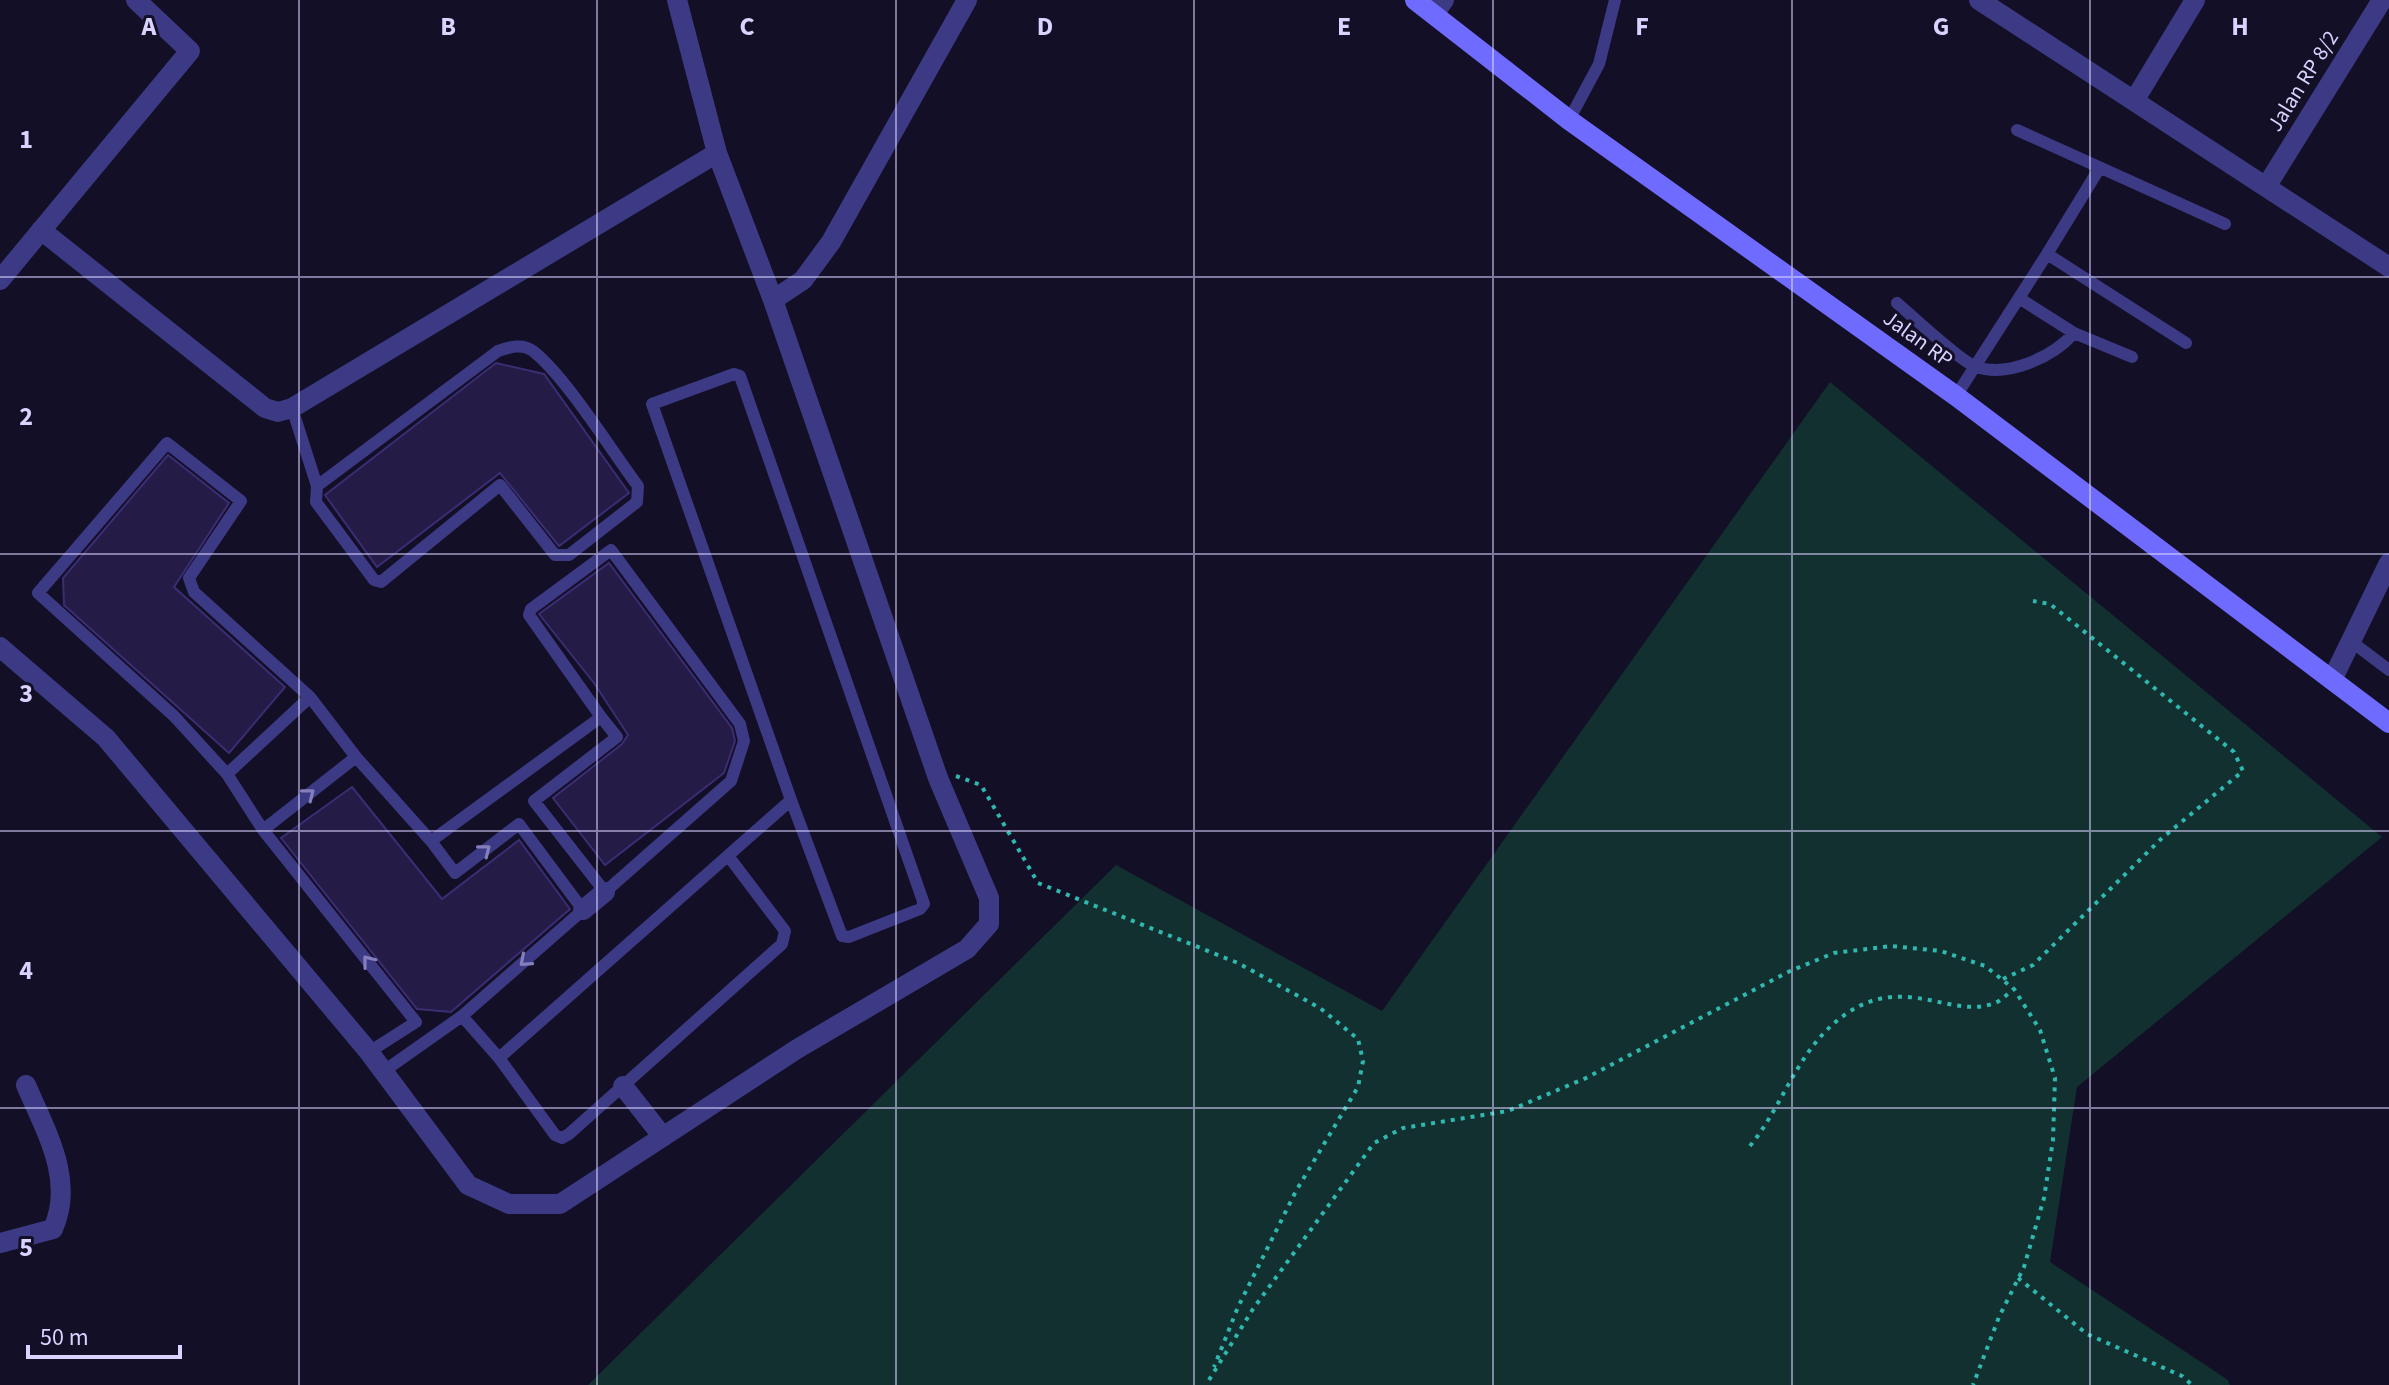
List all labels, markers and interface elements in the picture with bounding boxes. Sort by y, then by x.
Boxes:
text: A [141,8,158,45]
text: B [440,8,456,45]
text: C [739,8,755,45]
text: D [1037,8,1053,45]
text: E [1337,8,1351,45]
text: F [1635,8,1649,45]
text: G [1933,8,1949,45]
text: H [2231,8,2249,45]
street label: Jalan RP 8/2 [2259,24,2347,138]
text: 1 [19,121,33,158]
street label: Jalan RP [1876,303,1960,375]
text: 2 [19,398,33,435]
text: 3 [19,675,33,712]
one-way arrow [300,789,315,803]
one-way arrow [476,845,491,859]
one-way arrow [519,951,534,966]
text: 4 [19,952,33,989]
one-way arrow [363,955,377,970]
text: 5 [19,1229,33,1266]
scale bar [28,1309,180,1359]
text: 50 m [40,1320,89,1355]

